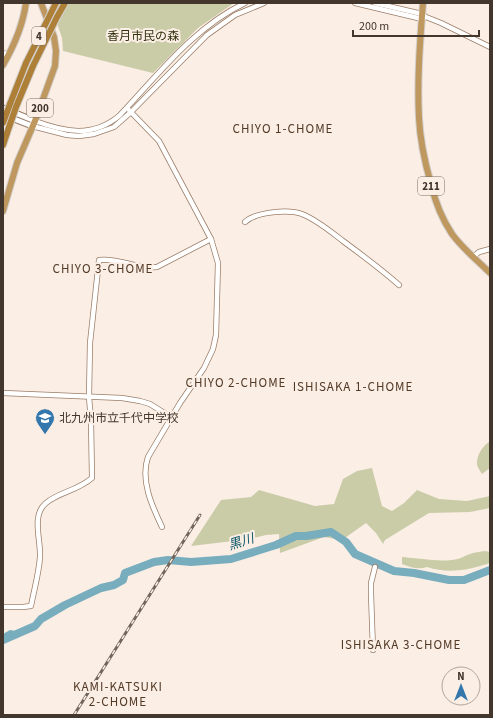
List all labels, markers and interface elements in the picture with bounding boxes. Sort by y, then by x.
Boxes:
scale bar [353,12,479,38]
text: 200 m [359,18,389,35]
road number: 4 [32,27,46,45]
park label: 香月市民の森 [107,28,179,45]
road number: 200 [27,99,53,117]
district label: CHIYO 1-CHOME [233,120,333,138]
road number: 211 [418,177,444,195]
district label: CHIYO 3-CHOME [53,260,153,278]
district label: CHIYO 2-CHOME [186,374,286,392]
district label: ISHISAKA 1-CHOME [293,378,413,396]
school or university icon: 北九州市立千代中学校 [34,407,56,435]
place label: 北九州市立千代中学校 [59,410,179,427]
water label: 黒川 [226,529,258,554]
district label: ISHISAKA 3-CHOME [341,636,461,654]
north arrow [441,666,481,706]
text: N [457,669,465,684]
district label: KAMI-KATSUKI 2-CHOME [73,678,163,711]

